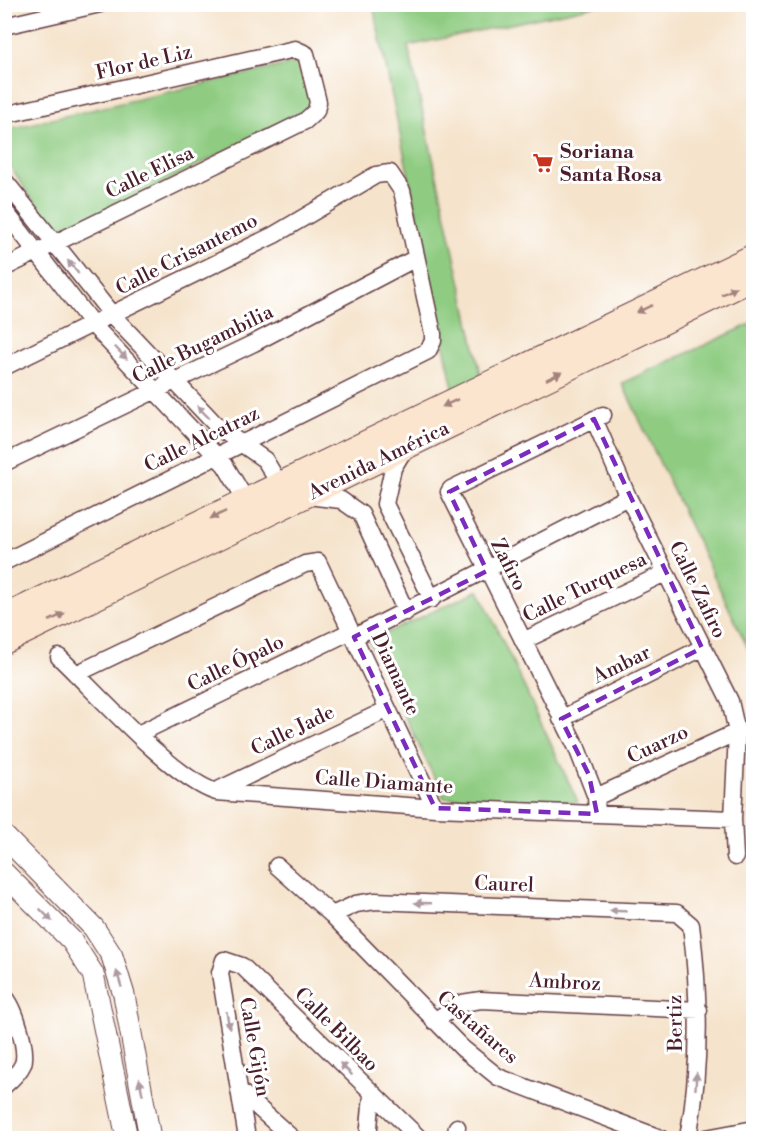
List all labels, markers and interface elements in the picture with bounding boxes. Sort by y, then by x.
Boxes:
street label: Flor de Liz [93,40,195,86]
place label: Soriana Santa Rosa [560,140,662,188]
street label: Calle Elisa [102,141,199,205]
supermarket icon: Soriana Santa Rosa [531,151,555,175]
street label: Calle Crisantemo [112,208,262,302]
one-way arrow [67,259,79,274]
one-way arrow [721,286,738,296]
street label: Calle Bugambilia [128,300,278,390]
one-way arrow [635,303,653,313]
one-way arrow [113,345,127,359]
one-way arrow [545,371,562,381]
one-way arrow [441,398,458,408]
street label: Calle Alcatraz [140,401,264,479]
one-way arrow [196,405,210,419]
street label: Avenida América [303,416,454,506]
one-way arrow [209,511,226,520]
street label: Zafiro [484,535,532,595]
street label: Calle Zafiro [663,537,731,643]
street label: Calle Turquesa [519,547,652,629]
one-way arrow [49,612,66,621]
street label: Diamante [365,628,425,720]
street label: Calle Ópalo [183,629,288,698]
street label: Ambar [588,640,655,690]
street label: Calle Jade [247,700,339,762]
street label: Cuarzo [623,720,693,770]
street label: Calle Diamante [314,766,454,800]
street label: Caurel [474,871,534,899]
one-way arrow [414,898,433,907]
one-way arrow [609,906,628,915]
one-way arrow [39,907,53,922]
street label: Ambroz [527,969,602,997]
one-way arrow [114,970,123,988]
street label: Calle Bilbao [289,983,383,1077]
street label: Castañares [431,986,523,1070]
street label: Bertiz [663,994,689,1053]
street label: Calle Gijón [233,995,275,1099]
one-way arrow [224,1010,233,1029]
one-way arrow [339,1063,353,1077]
one-way arrow [692,1071,701,1090]
one-way arrow [136,1078,145,1097]

